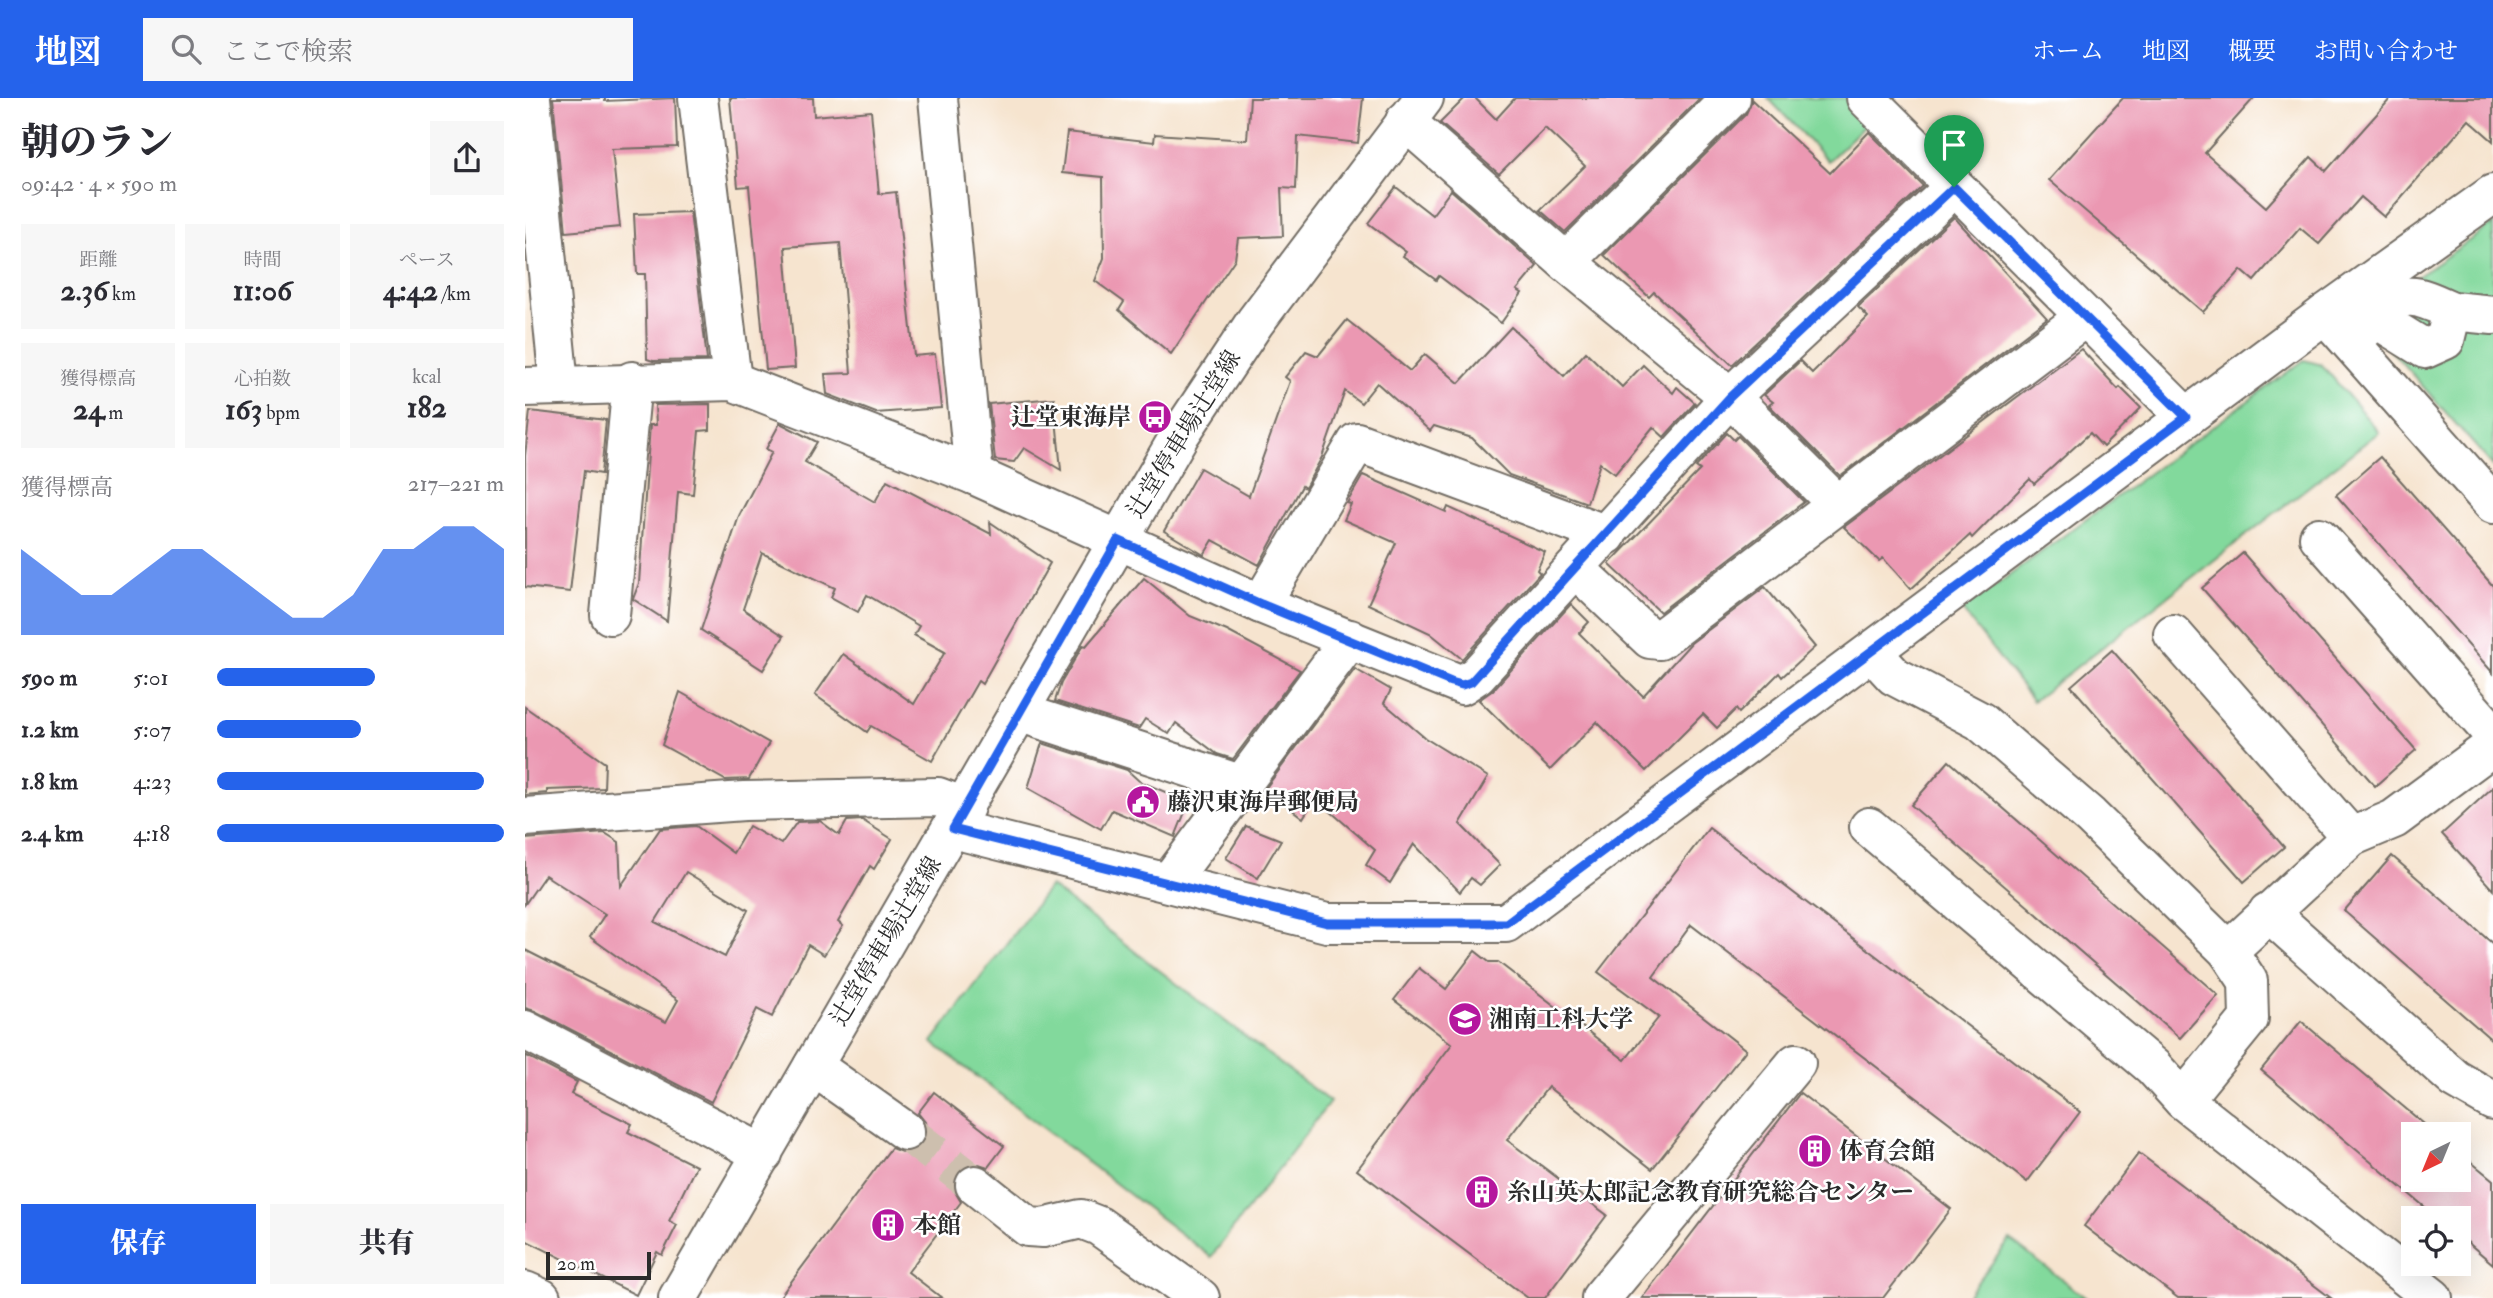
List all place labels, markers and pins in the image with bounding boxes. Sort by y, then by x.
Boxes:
pin [1924,115,1984,187]
bus stop icon: 辻堂東海岸 [1136,398,1174,436]
place label: 辻堂東海岸 [1011,402,1131,433]
public building icon: 藤沢東海岸郵便局 [1124,783,1162,821]
place label: 藤沢東海岸郵便局 [1167,787,1359,818]
school or university icon: 湘南工科大学 [1446,1000,1484,1038]
place label: 湘南工科大学 [1489,1004,1633,1035]
building icon: 体育会館 [1796,1132,1834,1170]
place label: 体育会館 [1839,1136,1935,1167]
building icon: 糸山英太郎記念教育研究総合センター [1463,1173,1501,1211]
place label: 糸山英太郎記念教育研究総合センター [1507,1177,1914,1208]
building icon: 本館 [869,1206,907,1244]
place label: 本館 [913,1210,961,1241]

